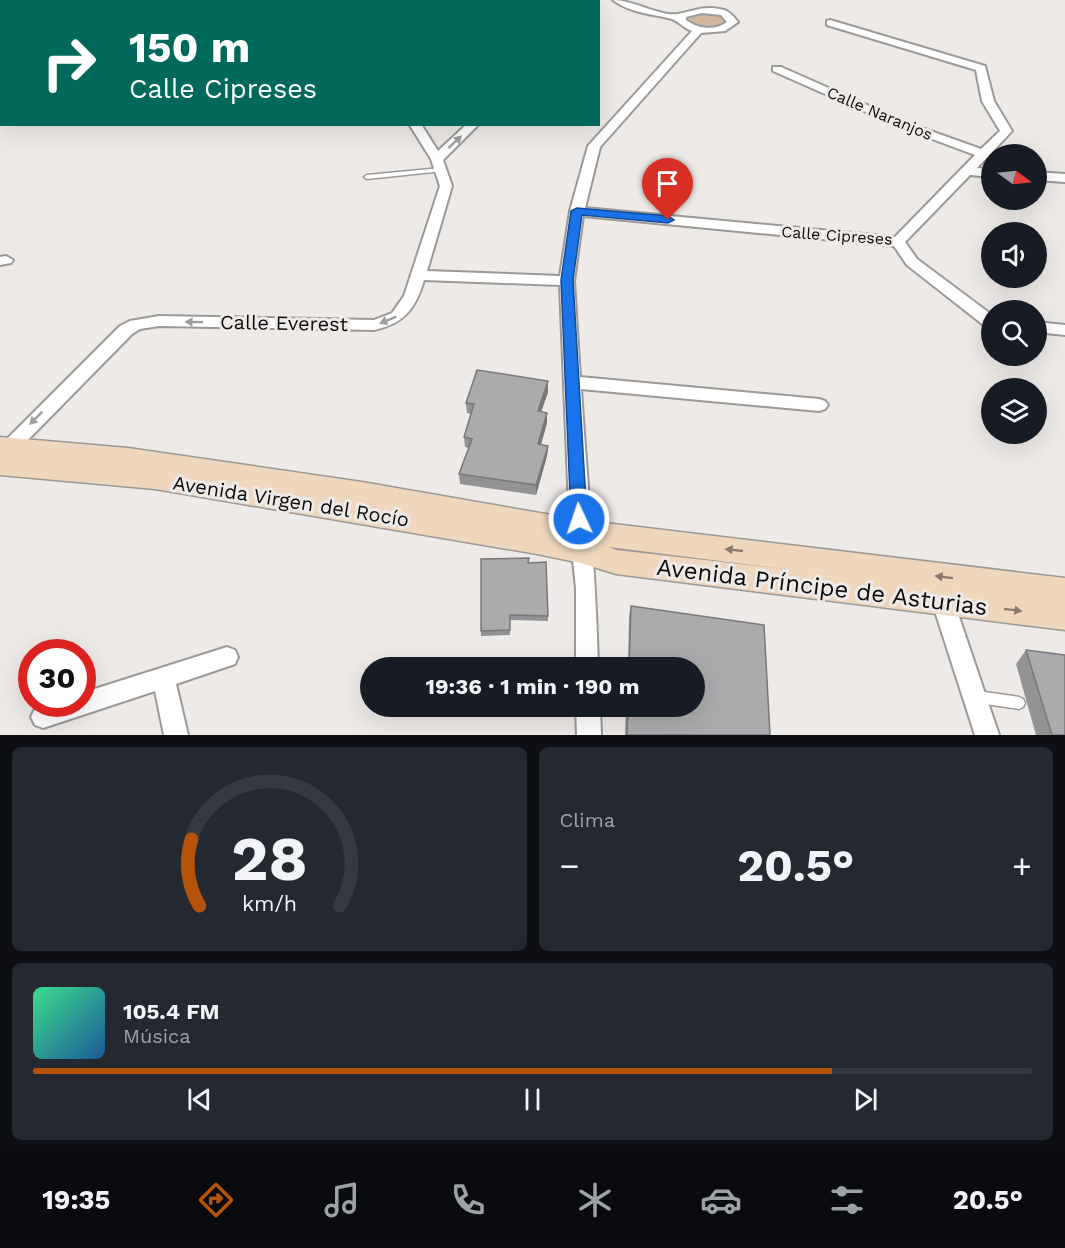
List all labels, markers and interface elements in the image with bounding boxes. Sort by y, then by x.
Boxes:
text: 150 m [129,23,250,72]
icon: right [30,24,108,102]
text: Calle Cipreses [129,73,317,105]
street label: Calle Naranjos [824,83,935,144]
one-way arrow [448,135,462,149]
north arrow [981,144,1047,210]
map controls [981,144,1047,444]
pin [642,158,693,220]
icon: arrive [651,167,684,200]
street label: Calle Cipreses [781,222,893,249]
button: sound [981,222,1047,288]
button: search [981,300,1047,366]
street label: Calle Everest [220,310,349,336]
one-way arrow [378,316,396,326]
one-way arrow [184,317,203,327]
button: layers [981,378,1047,444]
one-way arrow [30,411,44,425]
street label: Avenida Virgen del Rocío [171,470,411,532]
position arrow [547,487,611,551]
one-way arrow [724,545,743,554]
street label: Avenida Príncipe de Asturias [655,553,989,621]
one-way arrow [935,572,954,582]
one-way arrow [1003,606,1022,615]
speed limit sign: 30 [18,639,96,717]
text: 19:36 · 1 min · 190 m [426,674,639,699]
text: Clima [560,808,615,832]
text: 28 [231,822,307,895]
text: 20.5° [737,839,854,892]
text: − [560,846,579,885]
text: + [1012,846,1032,885]
text: km/h [242,891,297,916]
text: 105.4 FM [123,999,220,1024]
text: Música [123,1024,191,1048]
icon: previous [183,1083,216,1116]
icon: pause [516,1083,549,1116]
icon: next [849,1083,882,1116]
icon: directions [195,1179,237,1221]
icon: music [321,1179,363,1221]
icon: phone [447,1179,489,1221]
icon: climate [574,1179,616,1221]
icon: car [700,1179,742,1221]
icon: filters [826,1179,868,1221]
text: 19:35 [42,1184,110,1216]
text: 20.5° [953,1184,1023,1216]

